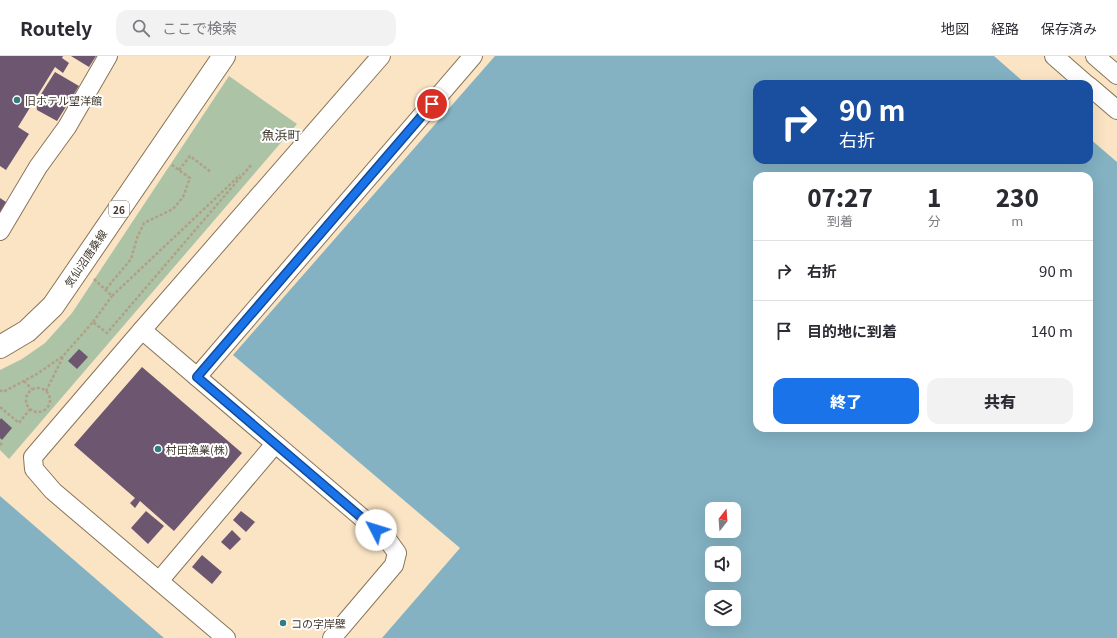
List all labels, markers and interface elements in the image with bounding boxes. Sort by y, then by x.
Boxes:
search box [116,10,396,46]
text: Routely [20,14,92,41]
icon: search [130,17,152,39]
text: ここで検索 [162,17,237,38]
text: 地図 [941,18,969,38]
text: 経路 [991,18,1019,38]
text: 保存済み [1041,18,1097,38]
pin [415,87,449,121]
text: 90 m [839,89,905,129]
place label: 旧ホテル望洋館 [25,92,102,108]
icon: arrive [421,93,443,115]
marker: 旧ホテル望洋館 [12,95,22,105]
icon: right [773,96,825,148]
district label: 魚浜町 [261,125,301,144]
text: 右折 [839,126,875,152]
text: 07:27 [807,179,873,214]
text: 1 [927,179,941,214]
text: 230 [996,179,1039,214]
road number: 26 [109,201,129,217]
text: 到着 [827,211,853,230]
text: 分 [928,211,941,230]
text: m [1011,211,1023,230]
street label: 気仙沼唐桑線 [60,226,110,290]
icon: right [773,260,795,282]
text: 右折 [807,260,837,281]
text: 90 m [1039,260,1073,281]
icon: arrive [773,320,795,342]
text: 目的地に到着 [807,320,897,341]
text: 140 m [1031,320,1073,341]
button: 終了 [773,378,919,424]
button: 共有 [927,378,1073,424]
place label: 村田漁業(株) [166,441,228,457]
marker: 村田漁業(株) [153,444,163,454]
north arrow [705,502,741,538]
map controls [705,502,741,626]
position arrow [355,509,397,551]
button: sound [705,546,741,582]
button: layers [705,590,741,626]
place label: コの字岸壁 [291,615,346,631]
marker: コの字岸壁 [278,618,288,628]

